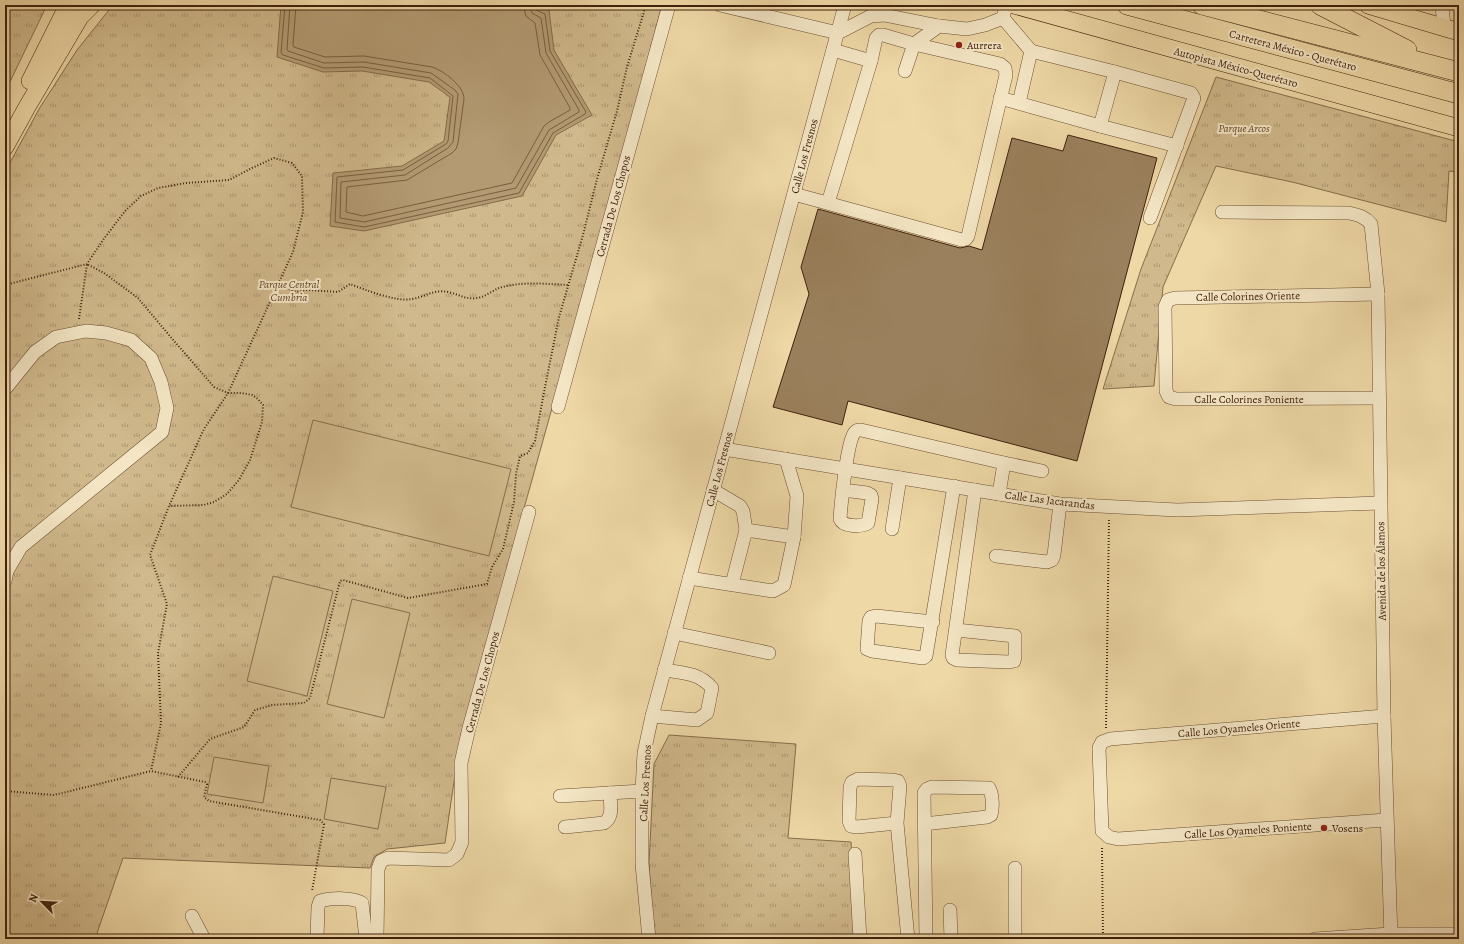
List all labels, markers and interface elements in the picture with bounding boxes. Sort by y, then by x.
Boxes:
street label: Carretera México - Querétaro [1227,26,1359,75]
place label: Aurrera [966,38,1003,53]
marker: Aurrera [954,40,964,50]
street label: Autopista México-Querétaro [1171,43,1300,91]
street label: Calle Los Fresnos [787,117,822,195]
park label: Parque Arcos [1218,121,1270,136]
street label: Cerrada De Los Chopos [593,154,634,259]
park label: Parque Central Cumbria [259,277,320,305]
street label: Calle Colorines Oriente [1196,288,1300,305]
street label: Calle Colorines Poniente [1194,392,1304,407]
street label: Calle Los Fresnos [702,430,737,508]
street label: Calle Las Jacarandas [1004,488,1096,513]
street label: Avenida de los Álamos [1373,521,1390,622]
street label: Cerrada De Los Chopos [462,630,503,735]
street label: Calle Los Oyameles Oriente [1177,716,1301,741]
street label: Calle Los Fresnos [636,744,655,822]
street label: Calle Los Oyameles Poniente [1184,819,1312,842]
place label: Vosens [1331,821,1363,836]
marker: Vosens [1319,823,1329,833]
north arrow [22,882,62,922]
text: N [25,891,42,905]

